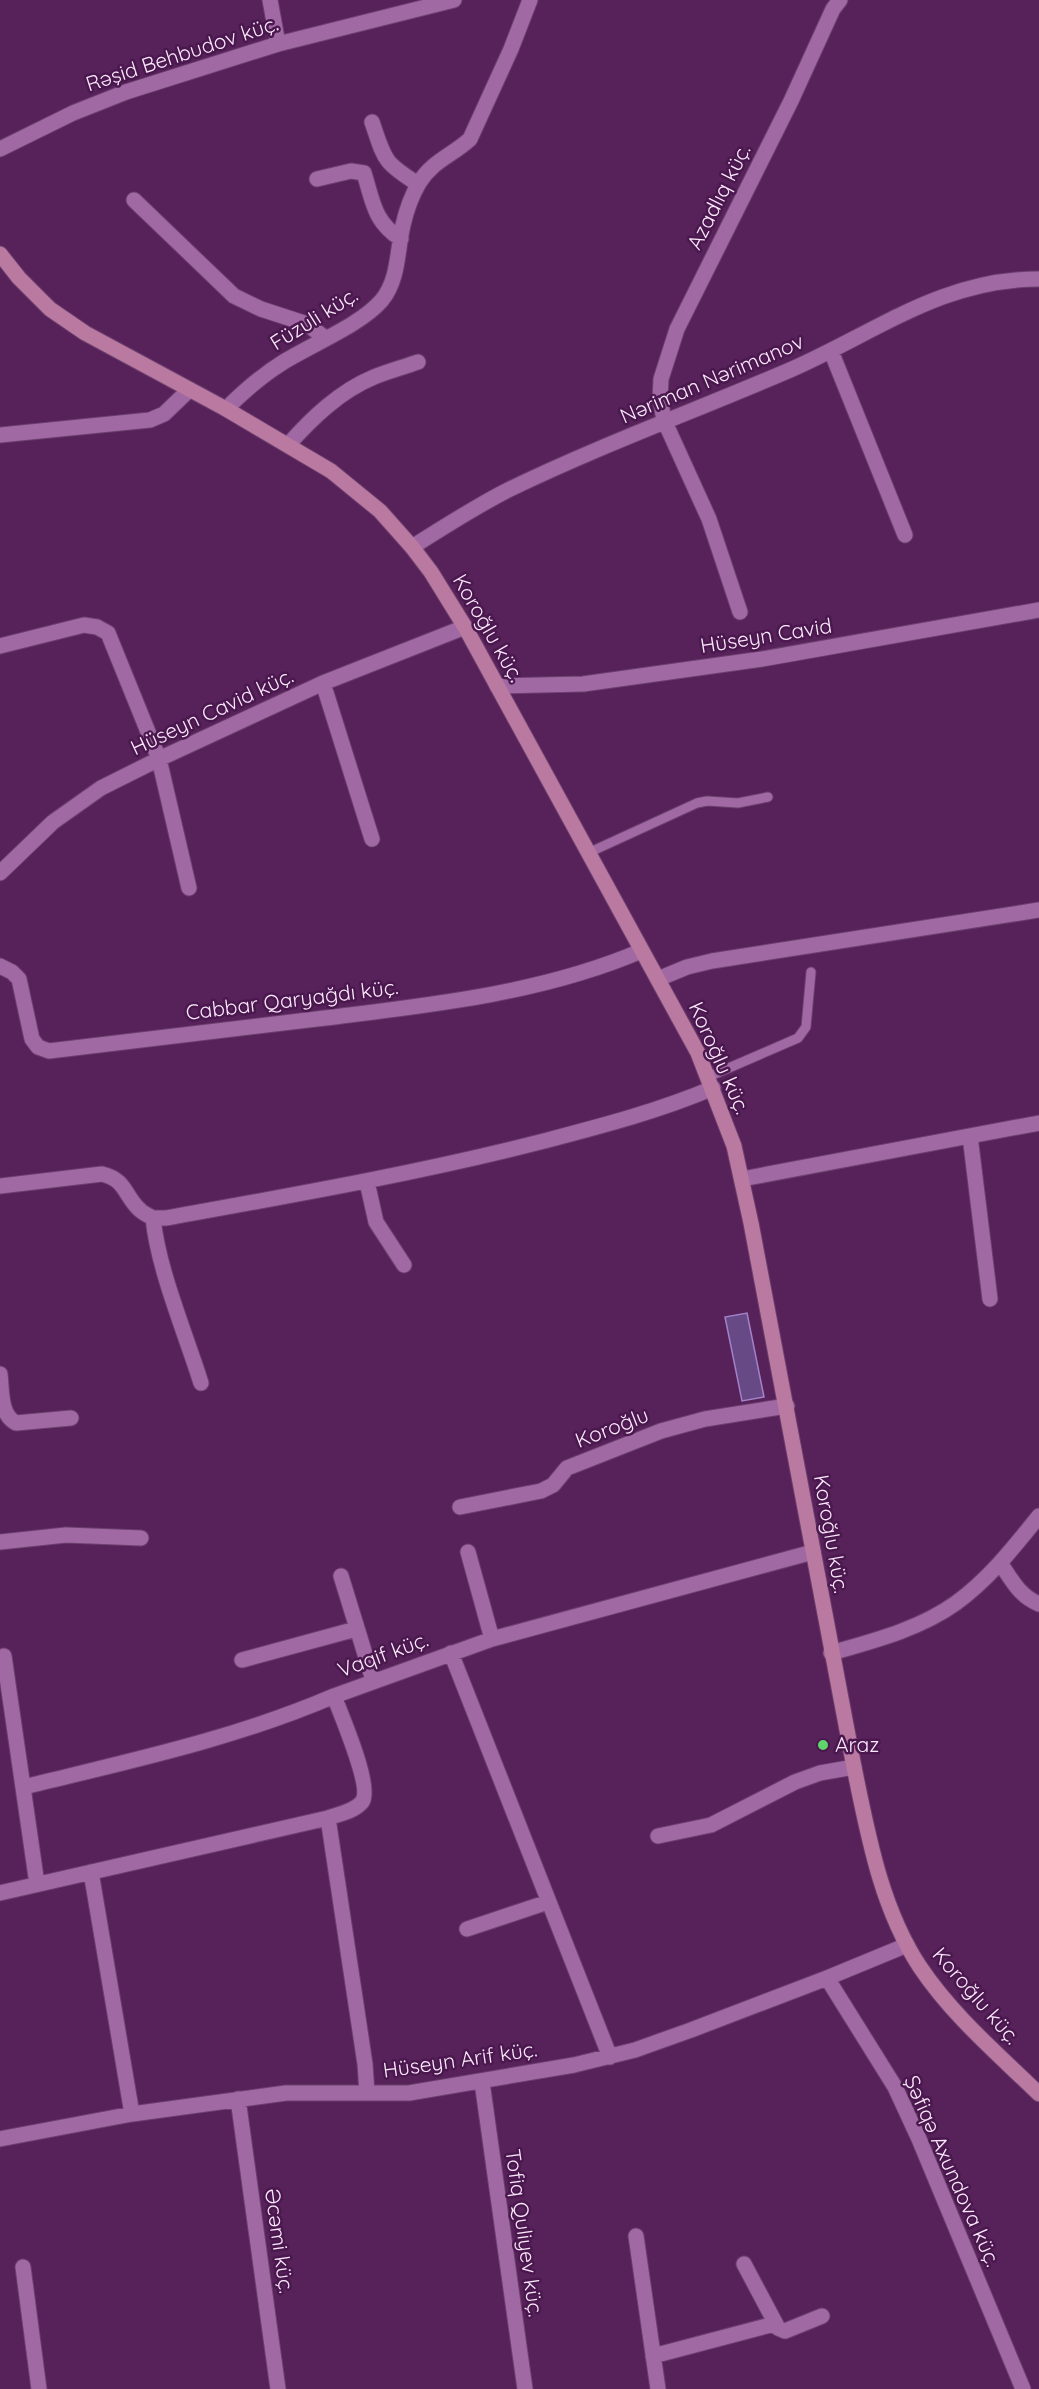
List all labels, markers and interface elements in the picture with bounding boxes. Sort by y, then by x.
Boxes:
street label: Rəşid Behbudov küç. [82,10,281,96]
street label: Azadlıq küç. [681,140,756,254]
street label: Füzuli küç. [265,281,362,355]
street label: Nəriman Nərimanov [616,328,807,429]
street label: Koroğlu küç. [448,569,530,686]
street label: Hüseyn Cavid [698,612,834,658]
street label: Hüseyn Cavid küç. [126,662,297,760]
street label: Cabbar Qaryağdı küç. [184,973,400,1025]
street label: Koroğlu küç. [684,997,756,1118]
street label: Koroğlu [571,1401,652,1453]
street label: Koroğlu küç. [809,1472,855,1595]
street label: Vaqif küç. [334,1626,432,1682]
place label: Araz [835,1731,879,1757]
marker: Araz [816,1738,830,1752]
street label: Koroğlu küç. [928,1942,1026,2049]
street label: Hüseyn Arif küç. [381,2035,539,2083]
street label: Şəfiqə Axundova küç. [899,2071,1007,2270]
street label: Tofiq Quliyev küç. [500,2147,550,2318]
street label: Əcəmi küç. [260,2187,300,2295]

